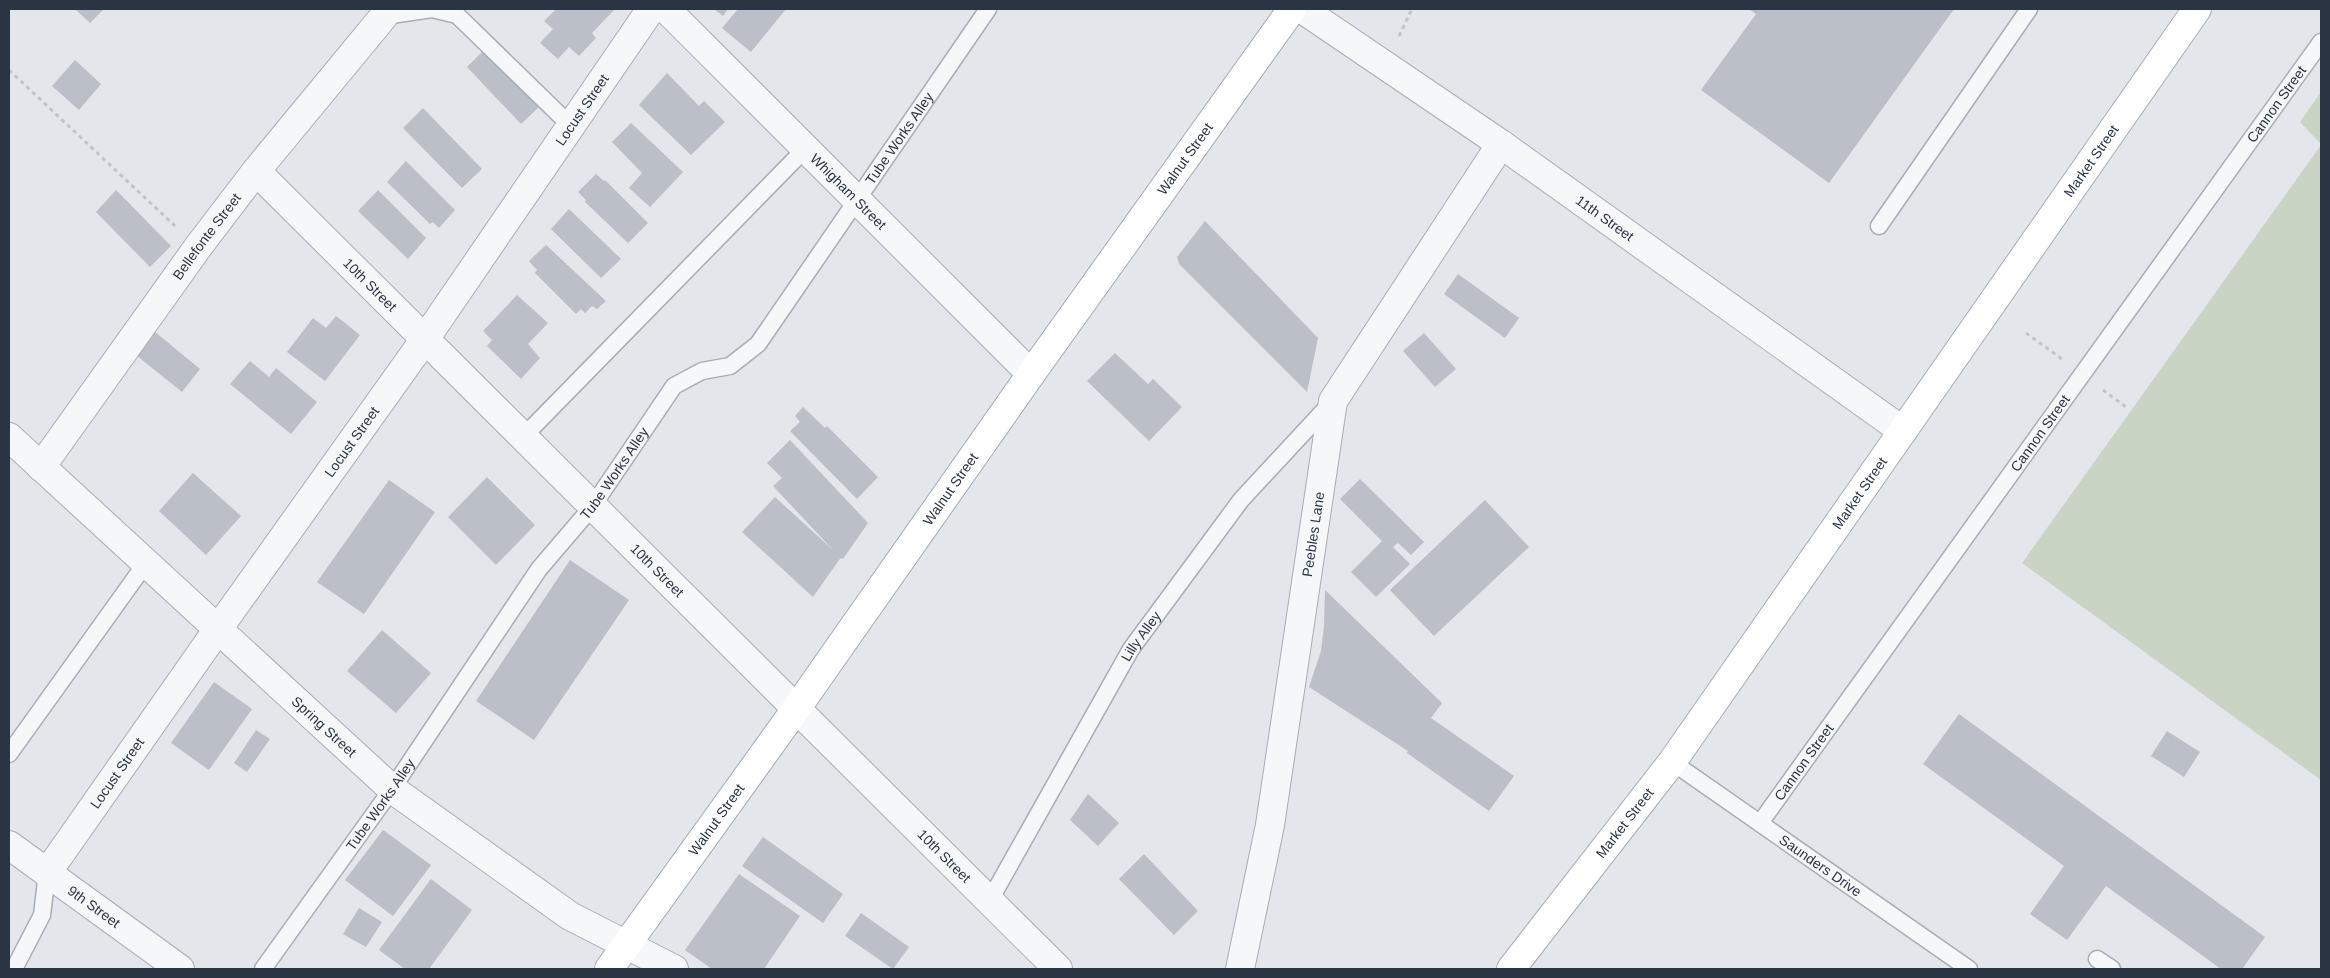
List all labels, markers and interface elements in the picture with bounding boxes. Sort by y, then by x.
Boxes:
street label: Cannon Street [2243,63,2309,146]
street label: Locust Street [552,71,612,148]
street label: Tube Works Alley [862,89,936,188]
street label: Walnut Street [1154,120,1216,198]
street label: Market Street [2060,122,2122,200]
street label: Whigham Street [807,150,890,233]
street label: Bellefonte Street [169,190,244,283]
street label: 11th Street [1573,192,1637,244]
street label: 10th Street [340,255,400,314]
street label: Cannon Street [2007,392,2073,475]
street label: Locust Street [321,403,382,480]
street label: Tube Works Alley [577,424,652,523]
street label: Walnut Street [920,450,981,528]
street label: Market Street [1829,454,1890,532]
street label: Peebles Lane [1299,491,1327,578]
street label: 10th Street [627,540,687,600]
street label: Lilly Alley [1118,608,1164,664]
street label: Spring Street [289,693,360,760]
street label: Cannon Street [1771,721,1837,803]
street label: Locust Street [87,735,147,811]
street label: Tube Works Alley [343,756,418,853]
street label: Walnut Street [685,781,748,859]
street label: Market Street [1592,785,1657,861]
street label: 10th Street [914,826,974,886]
street label: Saunders Drive [1776,831,1865,900]
street label: 9th Street [65,882,123,931]

